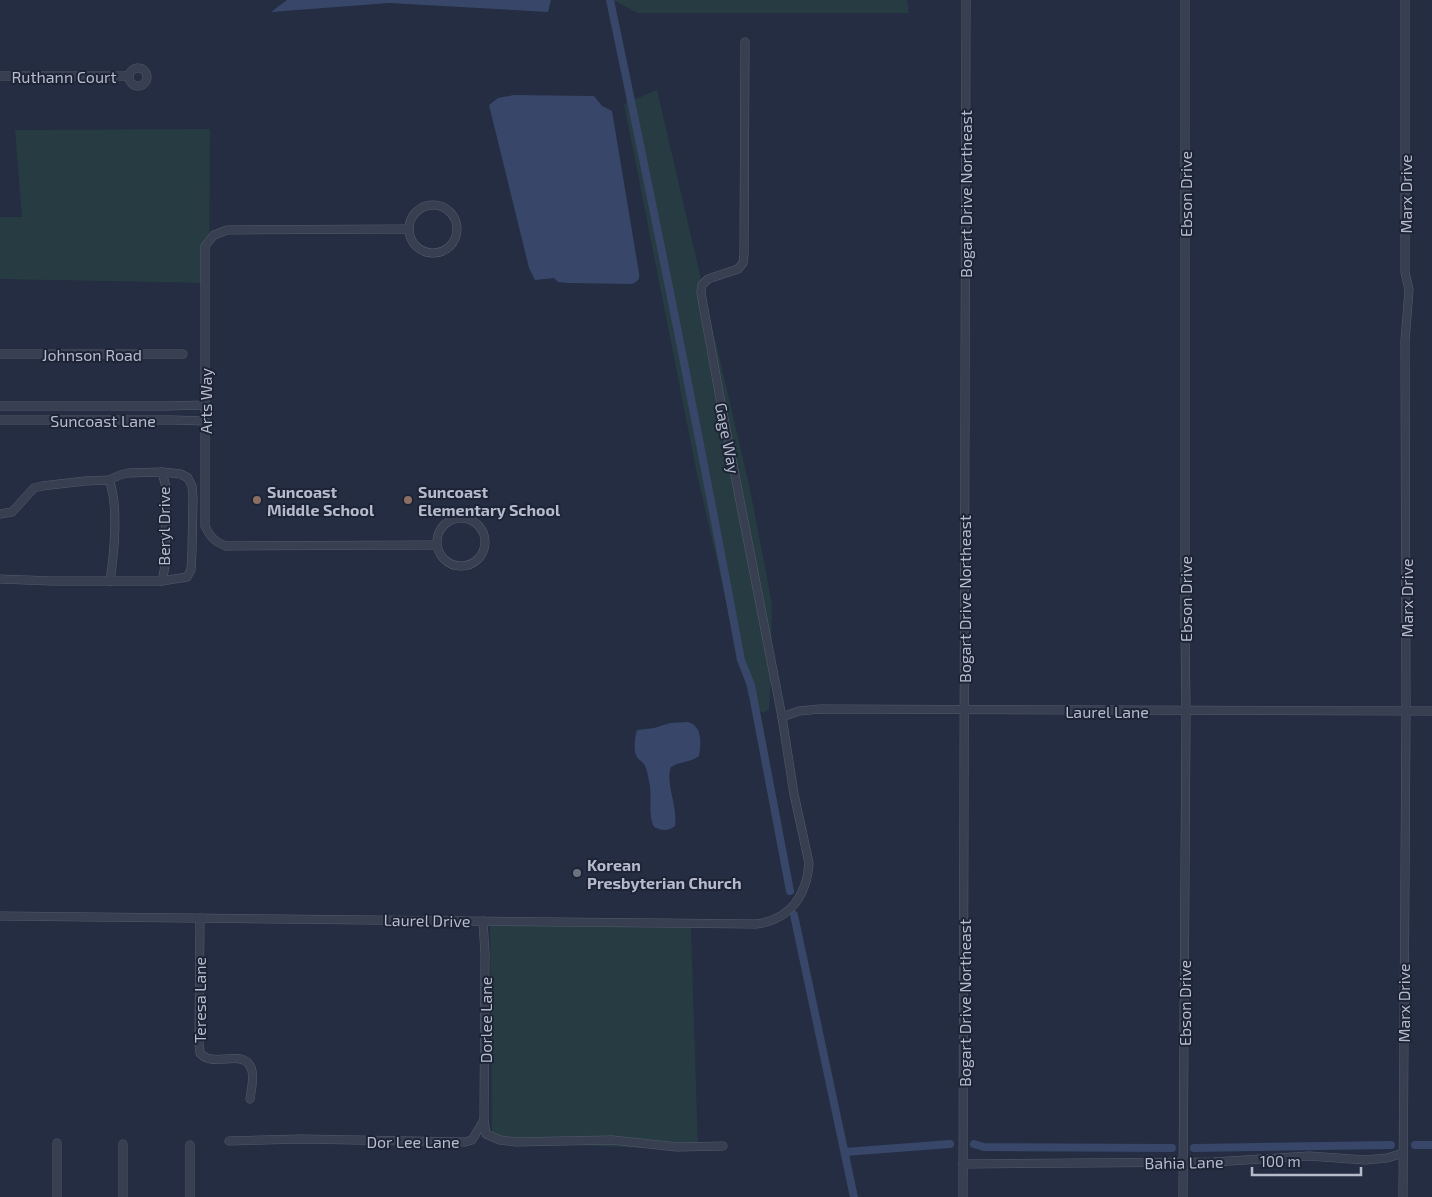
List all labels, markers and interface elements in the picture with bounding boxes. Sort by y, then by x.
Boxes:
street label: Ruthann Court [11,67,117,86]
street label: Bogart Drive Northeast [956,110,975,278]
street label: Ebson Drive [1176,151,1195,237]
street label: Marx Drive [1396,154,1415,234]
street label: Johnson Road [42,345,142,364]
street label: Arts Way [196,367,215,434]
street label: Gage Way [712,401,744,476]
street label: Suncoast Lane [50,411,156,430]
place label: Suncoast Middle School [267,482,375,519]
place label: Suncoast Elementary School [418,482,561,520]
street label: Beryl Drive [154,486,173,566]
marker: Suncoast Middle School [251,494,263,506]
marker: Suncoast Elementary School [402,494,414,506]
street label: Bogart Drive Northeast [955,515,974,683]
street label: Ebson Drive [1176,556,1195,642]
street label: Marx Drive [1397,558,1416,638]
street label: Laurel Lane [1065,702,1149,721]
place label: Korean Presbyterian Church [587,855,742,893]
marker: Korean Presbyterian Church [571,867,583,879]
street label: Laurel Drive [383,910,471,930]
street label: Bogart Drive Northeast [955,919,974,1087]
street label: Teresa Lane [190,957,209,1043]
street label: Ebson Drive [1175,960,1194,1046]
street label: Marx Drive [1394,963,1413,1043]
street label: Dorlee Lane [476,977,495,1063]
street label: Dor Lee Lane [366,1132,460,1151]
scale bar [1252,1144,1361,1176]
street label: Bahia Lane [1144,1152,1224,1172]
text: 100 m [1260,1152,1301,1170]

